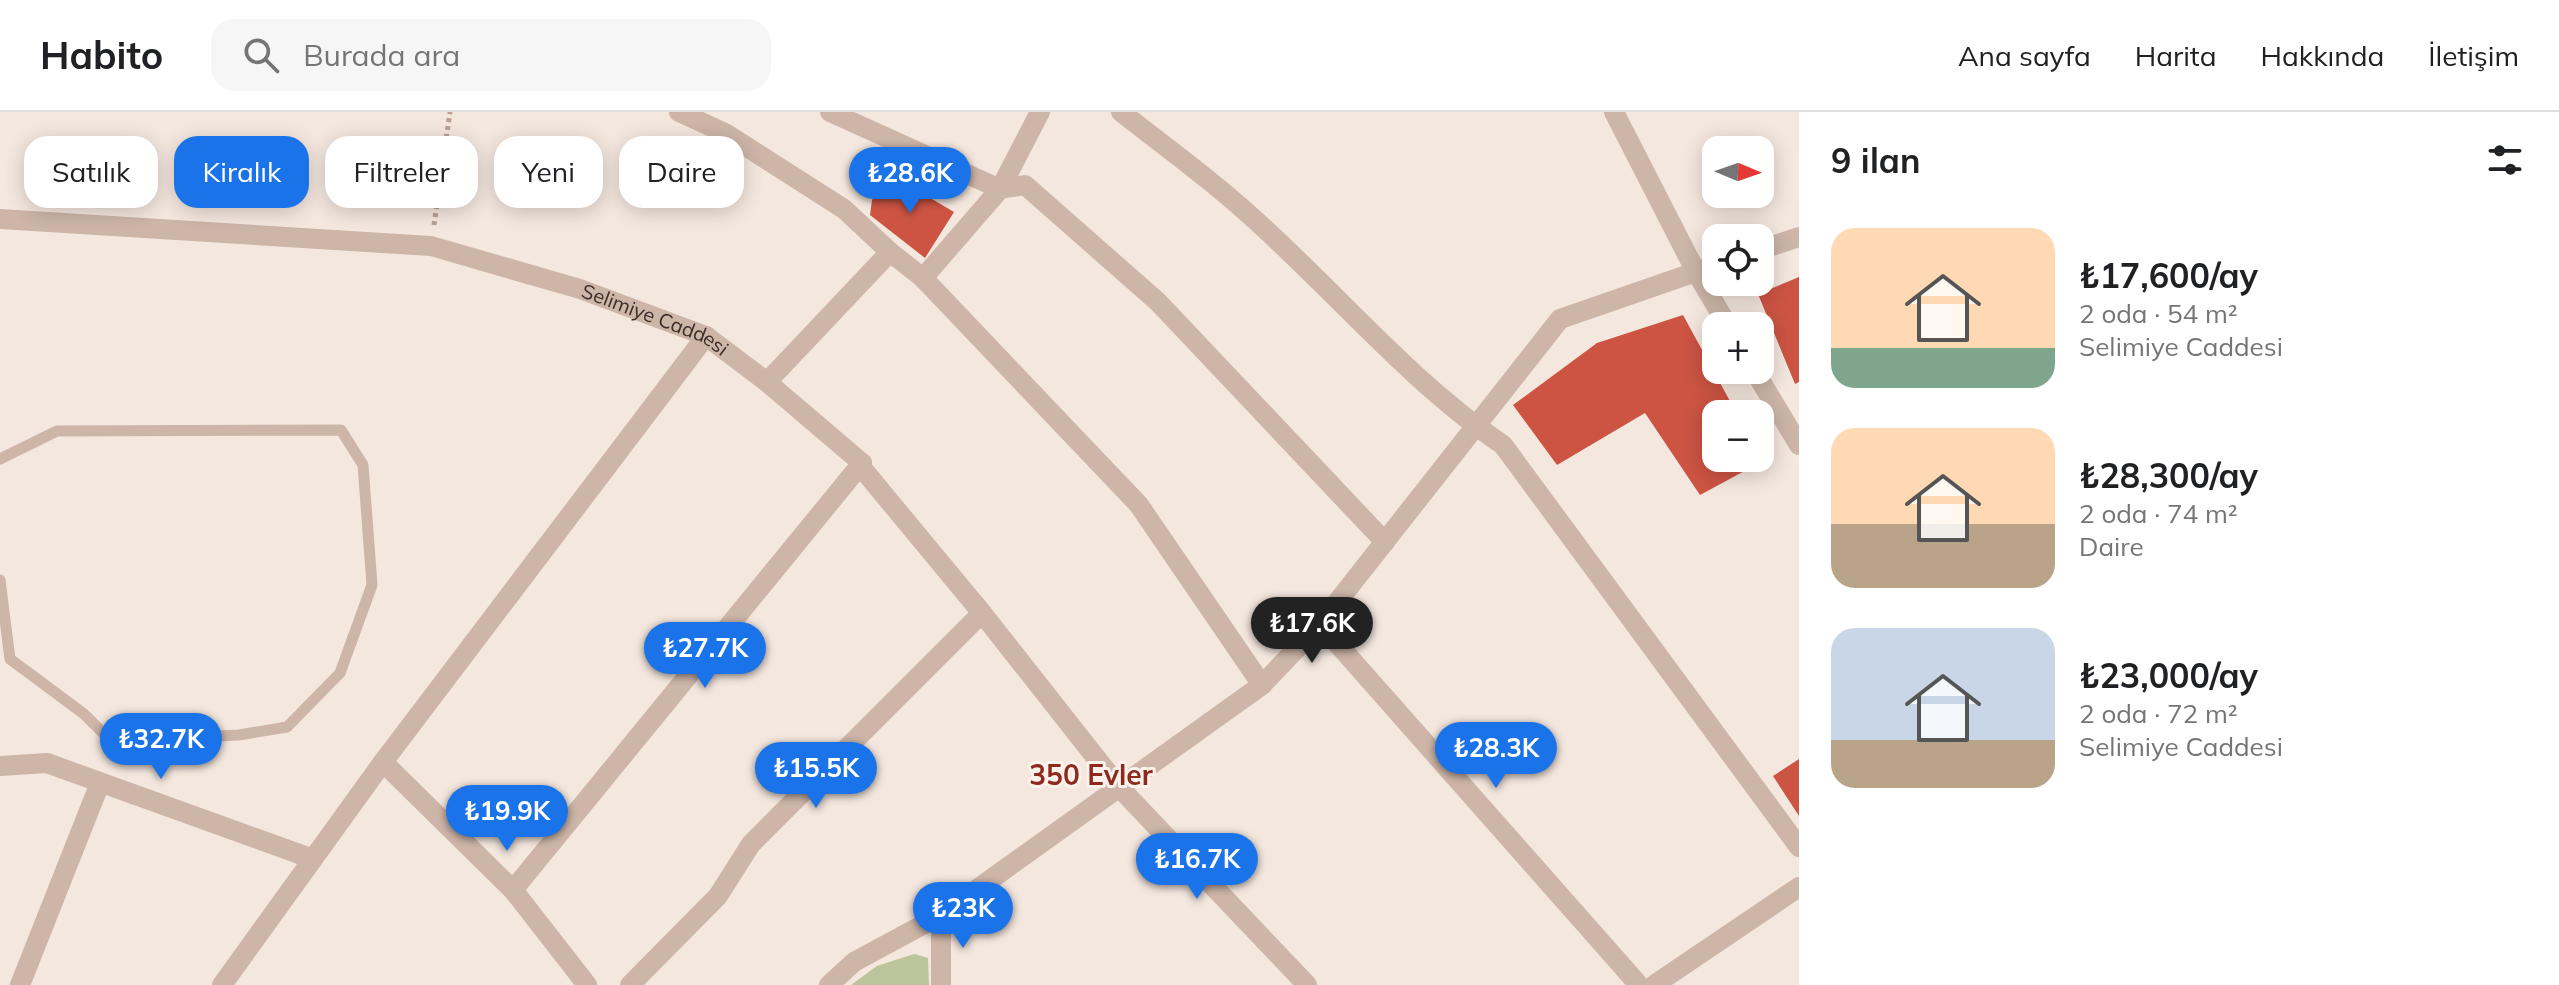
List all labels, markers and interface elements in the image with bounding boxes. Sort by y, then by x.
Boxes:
search box [211,19,771,91]
text: Habito [40,31,163,79]
icon: search [239,33,283,77]
text: Burada ara [303,36,460,74]
text: Ana sayfa [1958,38,2091,73]
text: Harita [2135,38,2216,73]
text: Hakkında [2260,38,2384,73]
text: İletişim [2428,38,2519,73]
chip: Satılık [24,136,158,208]
chip: Kiralık [174,136,309,208]
chip: Filtreler [325,136,478,208]
chip: Yeni [494,136,603,208]
chip: Daire [619,136,744,208]
north arrow [1702,136,1774,208]
map controls [1702,136,1774,472]
icon: filters [2483,138,2527,182]
text: 9 ilan [1831,139,1920,182]
pin: ₺28.6K [845,147,975,215]
text: ₺28.6K [867,156,953,189]
button: locate [1702,224,1774,296]
text: ₺17,600/ay [2079,254,2258,297]
icon: home [1895,260,1991,356]
street label: Selimiye Caddesi [578,278,734,361]
text: 2 oda · 54 m² [2079,297,2238,330]
button: + [1702,312,1774,384]
text: Selimiye Caddesi [2079,330,2283,363]
button: − [1702,400,1774,472]
text: ₺28,300/ay [2079,454,2258,497]
icon: home [1895,460,1991,556]
text: 2 oda · 74 m² [2079,497,2238,530]
text: Daire [2079,530,2144,563]
pin: ₺17.6K [1247,597,1377,665]
text: ₺17.6K [1269,606,1355,639]
pin: ₺27.7K [640,622,770,690]
text: ₺27.7K [662,631,748,664]
text: ₺23,000/ay [2079,654,2258,697]
icon: home [1895,660,1991,756]
text: 2 oda · 72 m² [2079,697,2238,730]
pin: ₺32.7K [96,713,226,781]
text: ₺32.7K [118,722,204,755]
pin: ₺28.3K [1431,722,1561,790]
text: Selimiye Caddesi [2079,730,2283,763]
text: ₺28.3K [1453,731,1539,764]
pin: ₺15.5K [751,742,881,810]
text: ₺15.5K [773,751,859,784]
district label: 350 Evler [1029,757,1153,792]
pin: ₺19.9K [442,785,572,853]
text: ₺19.9K [464,794,550,827]
pin: ₺16.7K [1132,833,1262,901]
text: ₺16.7K [1154,842,1240,875]
pin: ₺23K [916,882,1010,950]
text: ₺23K [931,891,995,924]

